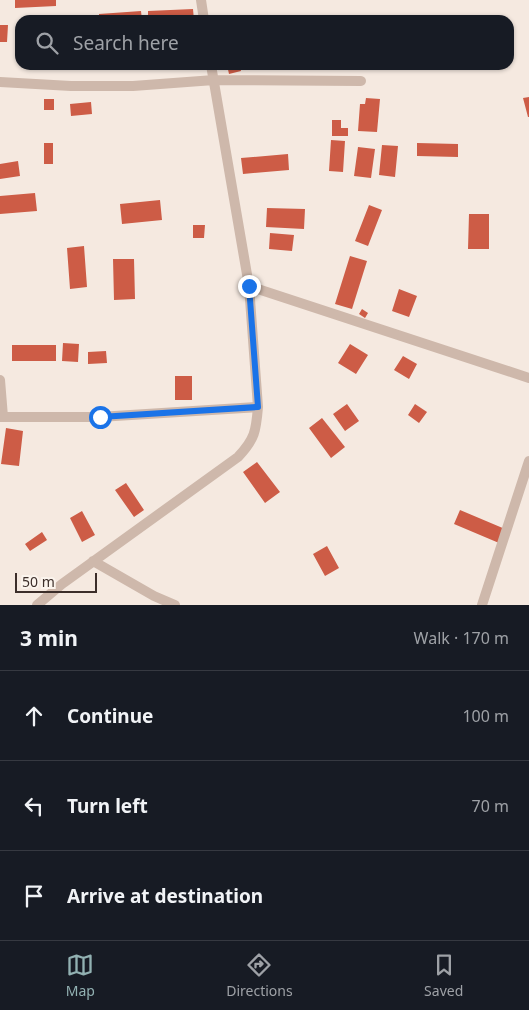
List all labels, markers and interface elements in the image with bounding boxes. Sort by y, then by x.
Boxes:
search box [15,15,514,70]
icon: search [33,29,61,57]
text: Search here [73,30,179,56]
route end [238,275,261,298]
route start [89,406,112,429]
scale bar [15,570,98,593]
text: 50 m [22,572,55,591]
text: 3 min [20,624,78,652]
text: Walk · 170 m [414,627,509,649]
icon: ahead [20,702,48,730]
text: Continue [67,703,153,729]
text: 100 m [462,705,509,727]
icon: left [20,792,48,820]
text: Turn left [67,793,148,819]
text: 70 m [472,795,509,817]
icon: arrive [20,882,48,910]
text: Arrive at destination [67,883,263,909]
tab: Map [66,951,95,1000]
tab: Directions [226,951,293,1000]
tab: Saved [424,951,463,1000]

